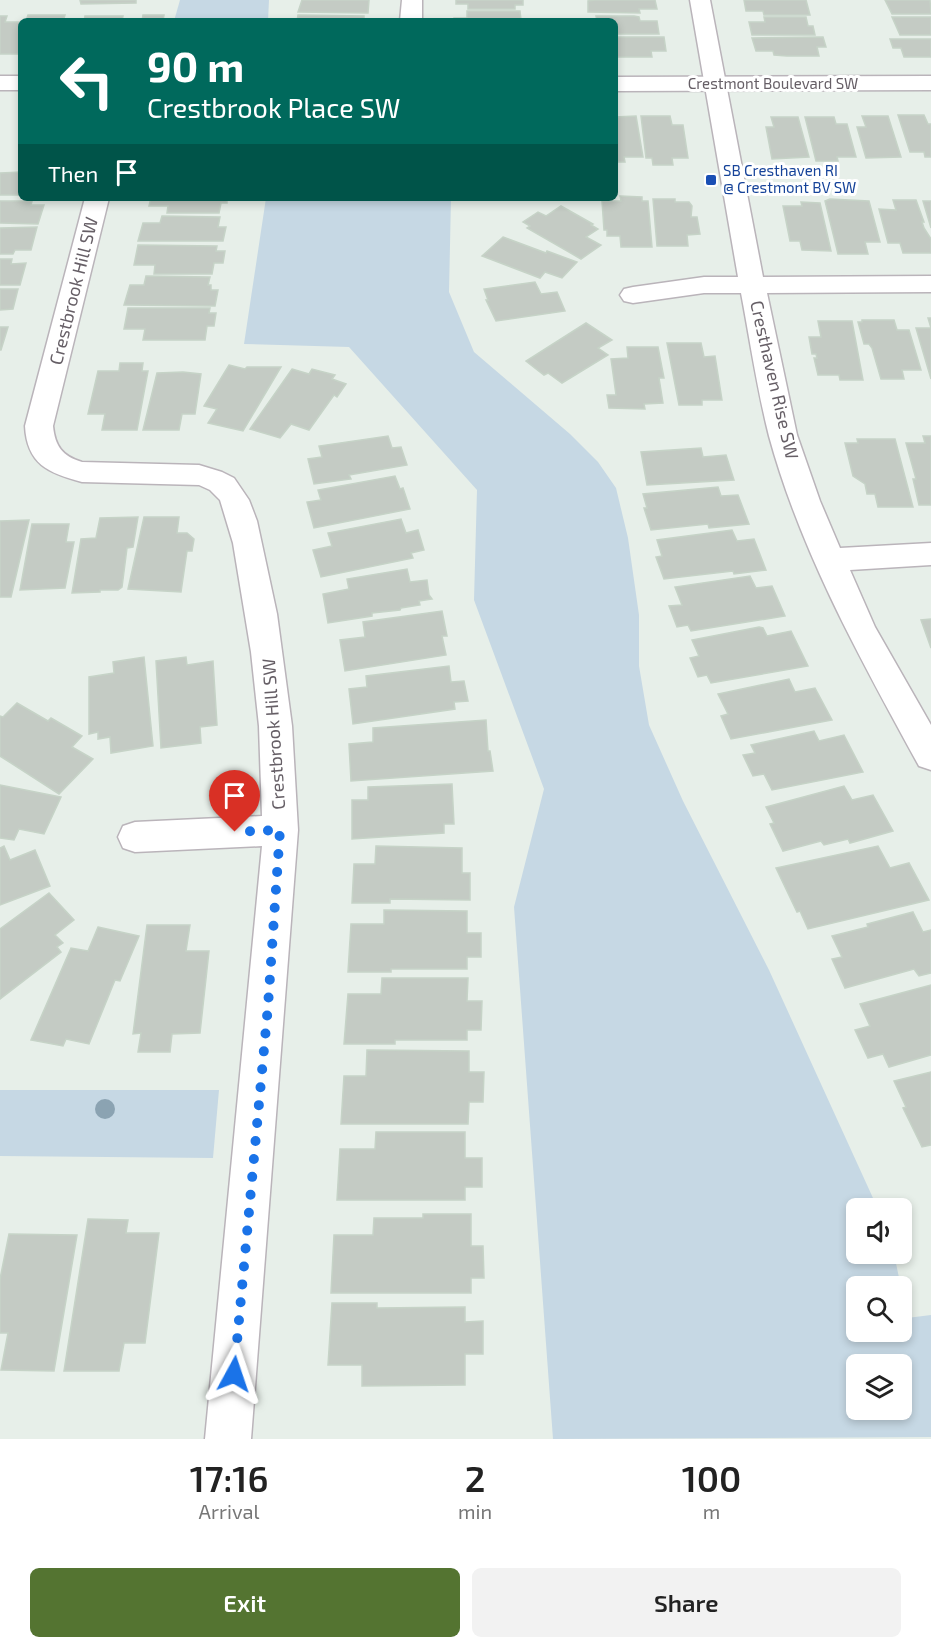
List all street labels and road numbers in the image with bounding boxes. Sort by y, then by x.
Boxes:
street label: Crestmont Boulevard SW [688,74,858,92]
street label: Crestbrook Hill SW [44,215,102,367]
street label: Cresthaven Rise SW [746,298,804,461]
street label: Crestbrook Hill SW [257,658,289,810]

